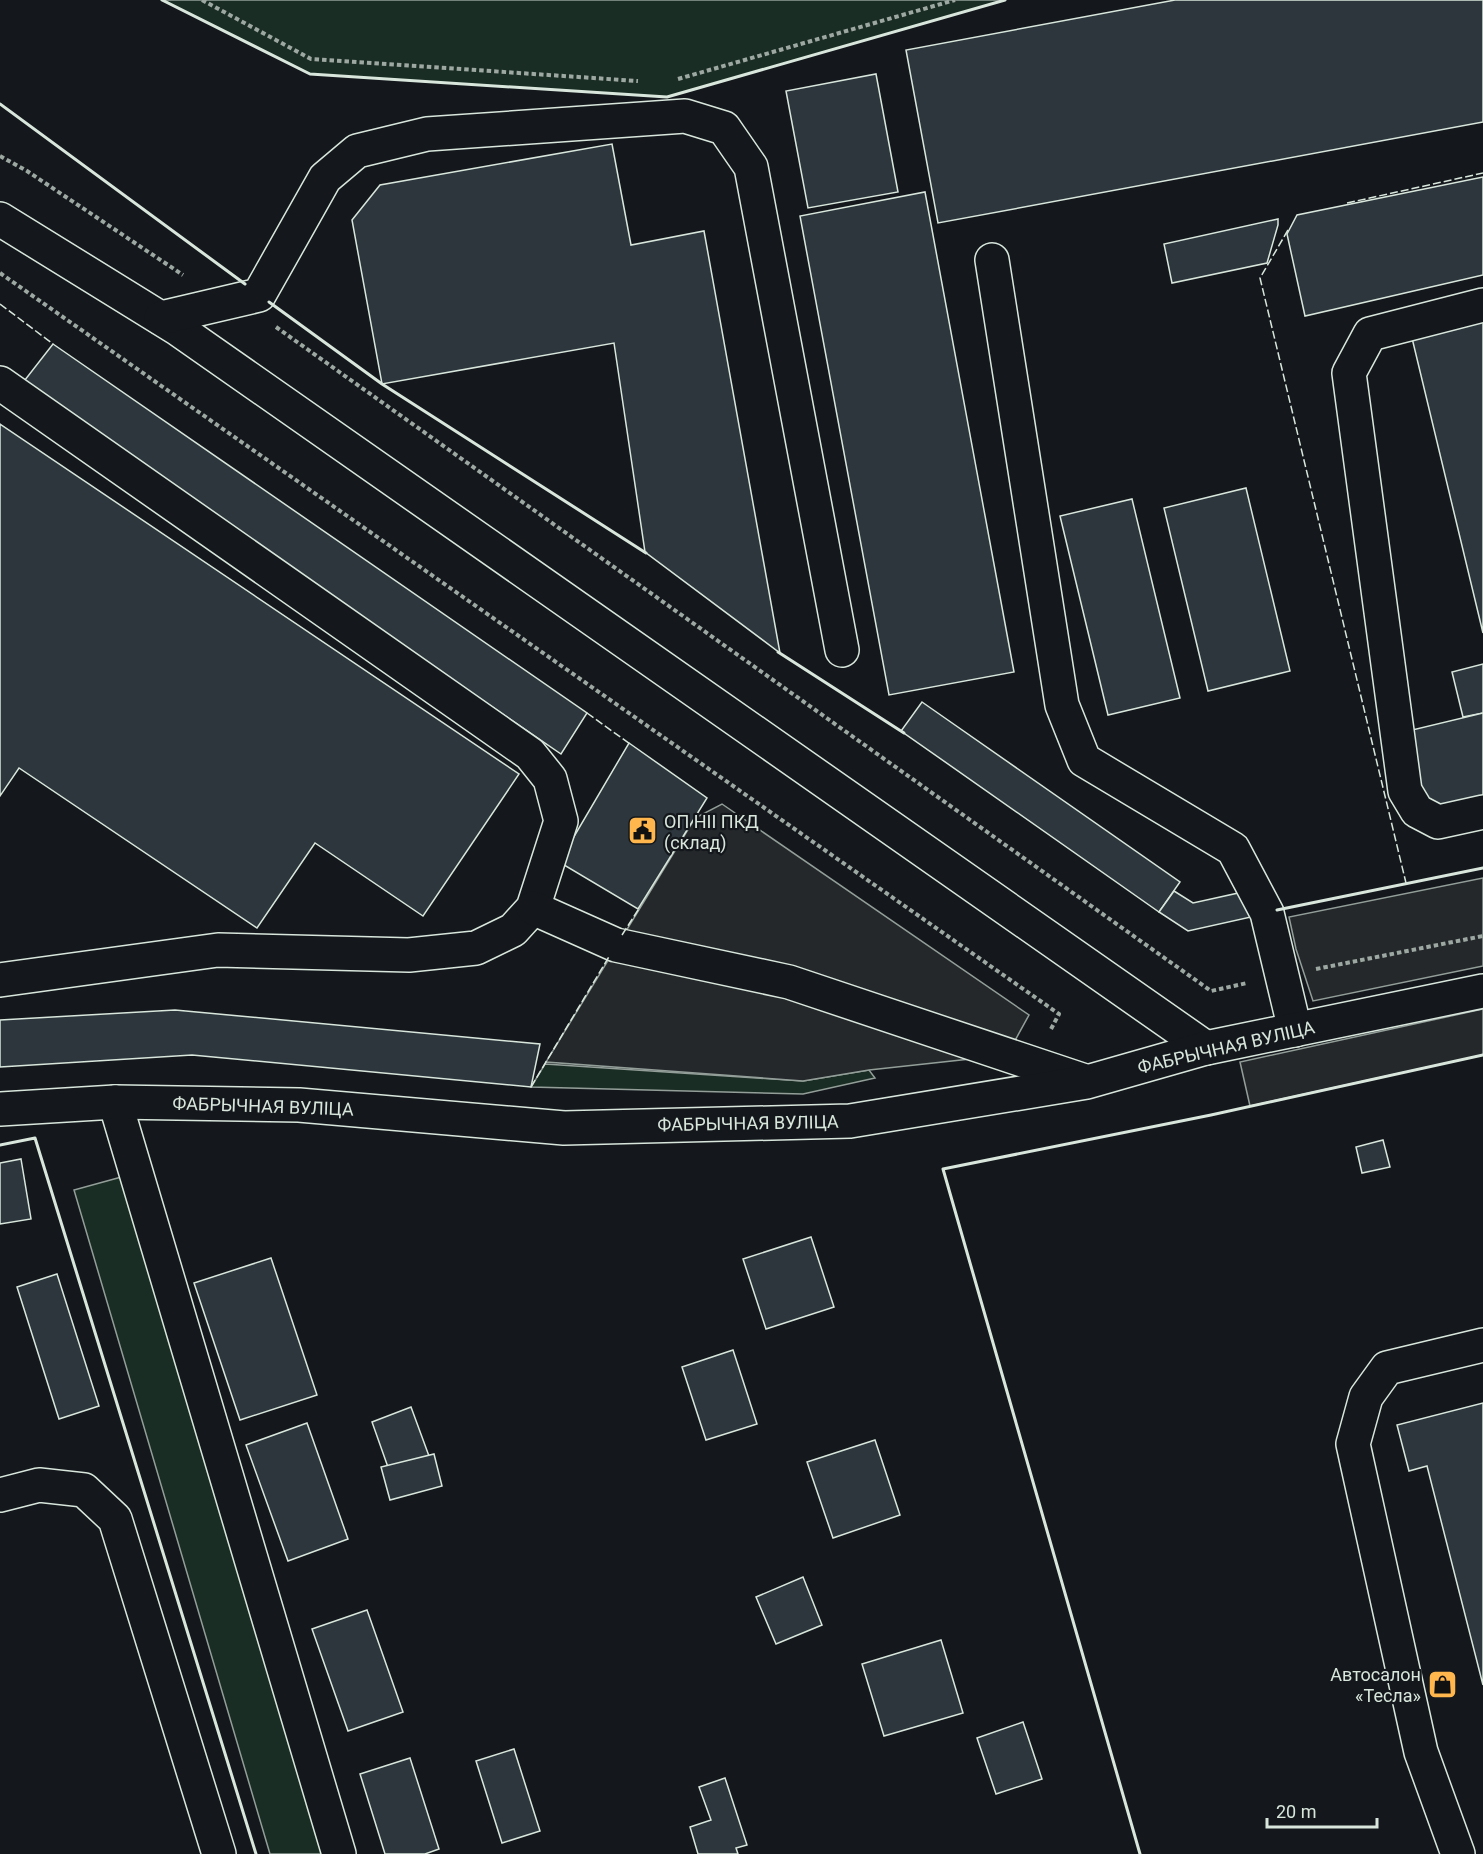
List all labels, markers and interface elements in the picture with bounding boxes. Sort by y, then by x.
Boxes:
place label: ОП НII ПКД (склад) [664,811,759,854]
public building icon: ОП НII ПКД (склад) [627,815,659,847]
street label: ФАБРЫЧНАЯ ВУЛІЦА [1135,1016,1317,1078]
street label: ФАБРЫЧНАЯ ВУЛІЦА [172,1092,354,1120]
street label: ФАБРЫЧНАЯ ВУЛІЦА [657,1111,839,1135]
place label: Автосалон «Тесла» [1330,1664,1421,1706]
shop icon: Автосалон «Тесла» [1426,1668,1458,1700]
scale bar [1267,1791,1376,1829]
text: 20 m [1276,1801,1316,1822]

